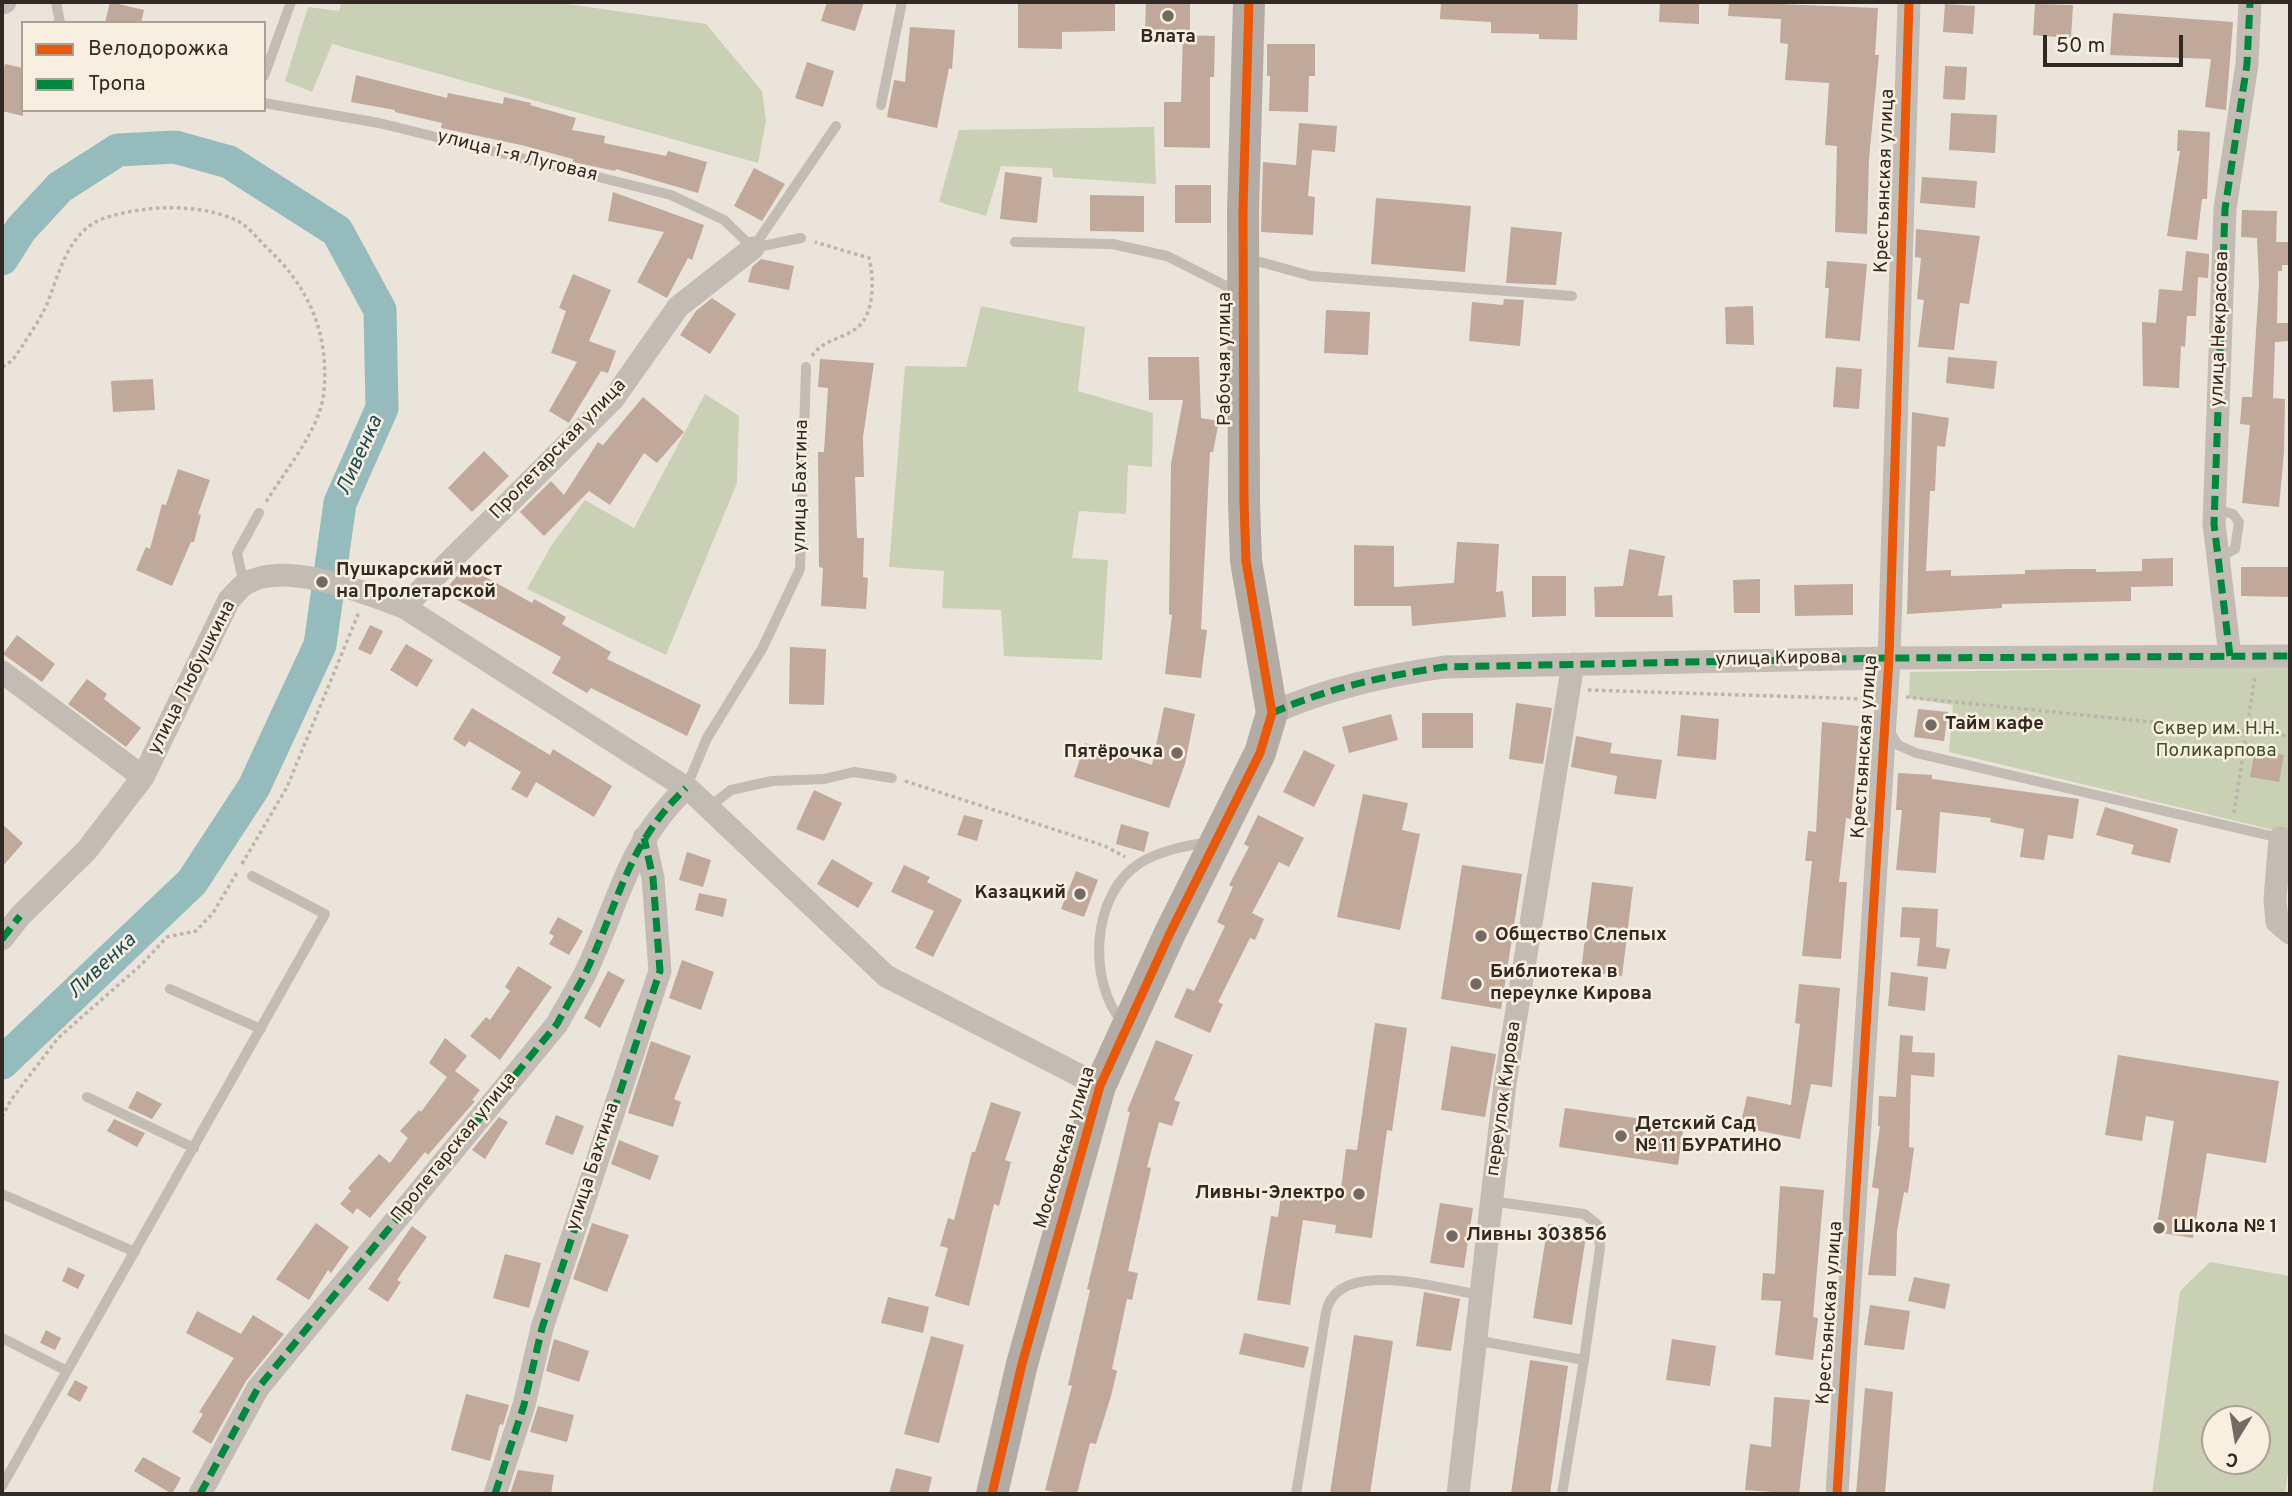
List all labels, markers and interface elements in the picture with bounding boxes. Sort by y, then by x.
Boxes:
marker: Влата [1160,8,1176,24]
legend [21,21,266,112]
scale bar [2047,21,2187,65]
place label: Влата [1140,27,1196,49]
text: 50 m [2056,33,2105,60]
text: Велодорожка [88,36,228,63]
text: Тропа [88,71,146,98]
street label: Крестьянская улица [1871,89,1901,273]
street label: улица 1-я Луговая [434,126,600,188]
street label: улица Некрасова [2207,251,2235,407]
street label: Рабочая улица [1215,292,1237,426]
street label: Пролетарская улица [486,375,632,525]
water label: Ливенка [332,412,390,500]
street label: улица Бахтина [789,419,815,553]
place label: Пушкарский мост на Пролетарской [336,560,502,604]
marker: Пушкарский мост на Пролетарской [314,574,330,590]
street label: улица Любушкина [144,597,242,759]
street label: улица Кирова [1715,648,1841,672]
street label: Крестьянская улица [1848,654,1884,840]
place label: Тайм кафе [1945,714,2044,736]
marker: Тайм кафе [1923,717,1939,733]
park label: Сквер им. Н.Н. Поликарпова [2152,719,2280,763]
place label: Пятёрочка [1064,742,1163,764]
marker: Пятёрочка [1169,745,1185,761]
place label: Казацкий [974,883,1066,905]
marker: Казацкий [1072,886,1088,902]
place label: Общество Слепых [1495,925,1667,947]
marker: Общество Слепых [1473,928,1489,944]
water label: Ливенка [63,929,143,1005]
place label: Библиотека в переулке Кирова [1490,962,1652,1006]
marker: Библиотека в переулке Кирова [1468,976,1484,992]
street label: переулок Кирова [1483,1020,1527,1178]
street label: Московская улица [1031,1064,1101,1232]
street label: Пролетарская улица [387,1068,523,1228]
street label: улица Бахтина [563,1100,625,1234]
place label: Детский Сад № 11 БУРАТИНО [1635,1114,1782,1158]
marker: Детский Сад № 11 БУРАТИНО [1613,1128,1629,1144]
place label: Ливны-Электро [1195,1183,1345,1205]
marker: Ливны-Электро [1351,1186,1367,1202]
place label: Школа № 1 [2173,1217,2277,1239]
street label: Крестьянская улица [1813,1220,1849,1406]
marker: Школа № 1 [2151,1220,2167,1236]
place label: Ливны 303856 [1466,1225,1607,1247]
marker: Ливны 303856 [1444,1228,1460,1244]
north arrow [2201,1405,2271,1475]
text: С [2224,1446,2241,1472]

